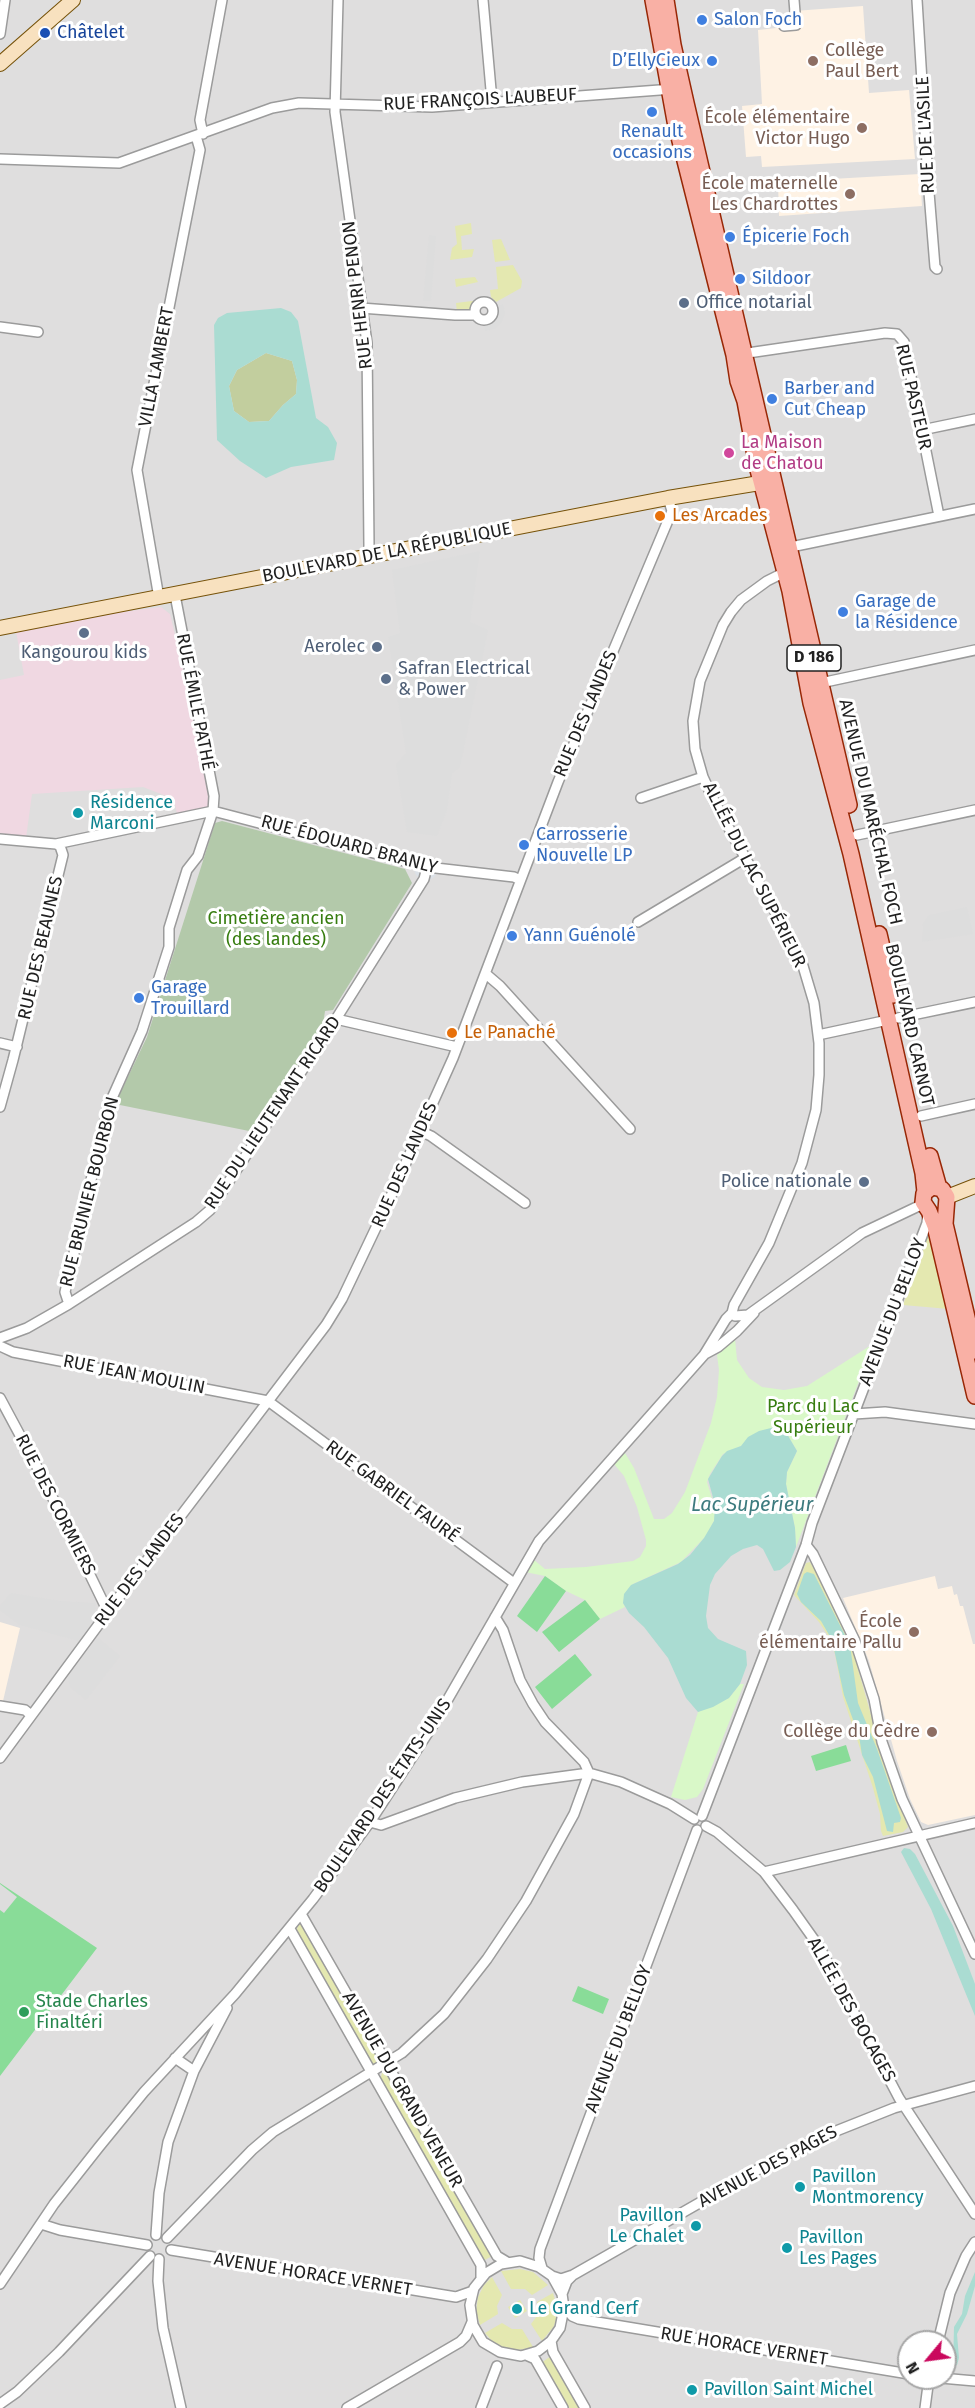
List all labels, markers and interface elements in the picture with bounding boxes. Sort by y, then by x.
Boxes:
place label: Salon Foch [714,9,802,31]
marker: Salon Foch [695,13,709,27]
place label: Châtelet [57,22,125,44]
marker: Châtelet [38,26,52,40]
place label: Collège Paul Bert [825,40,899,82]
place label: D’EllyCieux [611,50,700,72]
marker: D’EllyCieux [705,54,719,68]
marker: Collège Paul Bert [806,54,820,68]
street label: RUE DE L'ASILE [912,76,940,194]
street label: RUE FRANÇOIS LAUBEUF [383,84,577,116]
marker: Renault occasions [645,105,659,119]
place label: École élémentaire Victor Hugo [704,107,850,150]
place label: Renault occasions [612,121,692,164]
marker: École élémentaire Victor Hugo [855,121,869,135]
place label: École maternelle Les Chardrottes [701,173,838,216]
marker: École maternelle Les Chardrottes [843,187,857,201]
street label: RUE HENRI PENON [338,220,378,370]
place label: Épicerie Foch [742,226,850,248]
marker: Épicerie Foch [723,230,737,244]
place label: Sildoor [752,268,811,290]
marker: Sildoor [733,272,747,286]
place label: Office notarial [696,292,812,314]
marker: Office notarial [677,296,691,310]
street label: VILLA LAMBERT [135,305,179,429]
street label: RUE PASTEUR [890,342,936,452]
place label: Barber and Cut Cheap [784,378,875,420]
marker: Barber and Cut Cheap [765,392,779,406]
place label: La Maison de Chatou [741,432,824,474]
marker: La Maison de Chatou [722,446,736,460]
place label: Les Arcades [672,505,767,527]
marker: Les Arcades [653,509,667,523]
street label: BOULEVARD DE LA RÉPUBLIQUE [261,518,513,588]
place label: Garage de la Résidence [855,591,958,634]
marker: Garage de la Résidence [836,605,850,619]
marker: Kangourou kids [77,626,91,640]
street label: RUE ÉMILE PATHÉ [171,632,219,772]
place label: Aerolec [304,636,365,658]
marker: Aerolec [370,640,384,654]
place label: Kangourou kids [21,642,147,664]
road number: D 186 [787,645,841,671]
street label: RUE DES LANDES [550,648,622,780]
place label: Safran Electrical & Power [398,658,530,700]
marker: Safran Electrical & Power [379,672,393,686]
street label: AVENUE DU MARÉCHAL FOCH [834,697,906,927]
street label: ALLÉE DU LAC SUPÉRIEUR [698,779,810,971]
place label: Résidence Marconi [90,792,173,834]
marker: Résidence Marconi [71,806,85,820]
street label: RUE ÉDOUARD BRANLY [258,811,440,879]
place label: Carrosserie Nouvelle LP [536,824,632,866]
marker: Carrosserie Nouvelle LP [517,838,531,852]
street label: RUE DES BEAUNES [14,874,68,1022]
park label: Cimetière ancien (des landes) [207,908,345,950]
place label: Yann Guénolé [524,925,636,947]
marker: Yann Guénolé [505,929,519,943]
street label: BOULEVARD CARNOT [880,942,938,1108]
place label: Garage Trouillard [151,977,230,1020]
marker: Garage Trouillard [132,991,146,1005]
street label: RUE DU LIEUTENANT RICARD [200,1012,346,1214]
place label: Le Panaché [464,1022,556,1044]
marker: Le Panaché [445,1026,459,1040]
street label: RUE BRUNIER BOURBON [56,1095,124,1289]
street label: RUE DES LANDES [368,1099,442,1231]
place label: Police nationale [721,1171,852,1193]
marker: Police nationale [857,1175,871,1189]
street label: AVENUE DU BELLOY [855,1235,931,1389]
street label: RUE JEAN MOULIN [61,1351,207,1399]
park label: Parc du Lac Supérieur [767,1396,859,1438]
street label: RUE DES CORMIERS [10,1431,100,1579]
street label: RUE GABRIEL FAURÉ [321,1436,463,1548]
water label: Lac Supérieur [691,1493,813,1517]
street label: RUE DES LANDES [91,1510,189,1630]
place label: École élémentaire Pallu [759,1611,902,1654]
marker: École élémentaire Pallu [907,1625,921,1639]
street label: BOULEVARD DES ÉTATS-UNIS [310,1695,456,1897]
place label: Collège du Cèdre [783,1721,920,1743]
marker: Collège du Cèdre [925,1725,939,1739]
street label: ALLÉE DES BOCAGES [802,1934,900,2086]
street label: AVENUE DU BELLOY [581,1962,657,2116]
street label: AVENUE DU GRAND VENEUR [337,1988,467,2192]
place label: Stade Charles Finaltéri [36,1991,148,2034]
marker: Stade Charles Finaltéri [17,2005,31,2019]
street label: AVENUE DES PAGES [695,2121,841,2213]
place label: Pavillon Montmorency [812,2166,924,2208]
marker: Pavillon Montmorency [793,2180,807,2194]
place label: Pavillon Le Chalet [609,2205,684,2248]
marker: Pavillon Le Chalet [689,2219,703,2233]
place label: Pavillon Les Pages [799,2227,877,2270]
marker: Pavillon Les Pages [780,2241,794,2255]
street label: AVENUE HORACE VERNET [212,2249,414,2301]
place label: Le Grand Cerf [529,2298,638,2320]
marker: Le Grand Cerf [510,2302,524,2316]
street label: RUE HORACE VERNET [659,2323,829,2371]
north arrow [897,2330,957,2390]
text: N [902,2359,923,2377]
place label: Pavillon Saint Michel [704,2379,873,2401]
marker: Pavillon Saint Michel [685,2383,699,2397]

